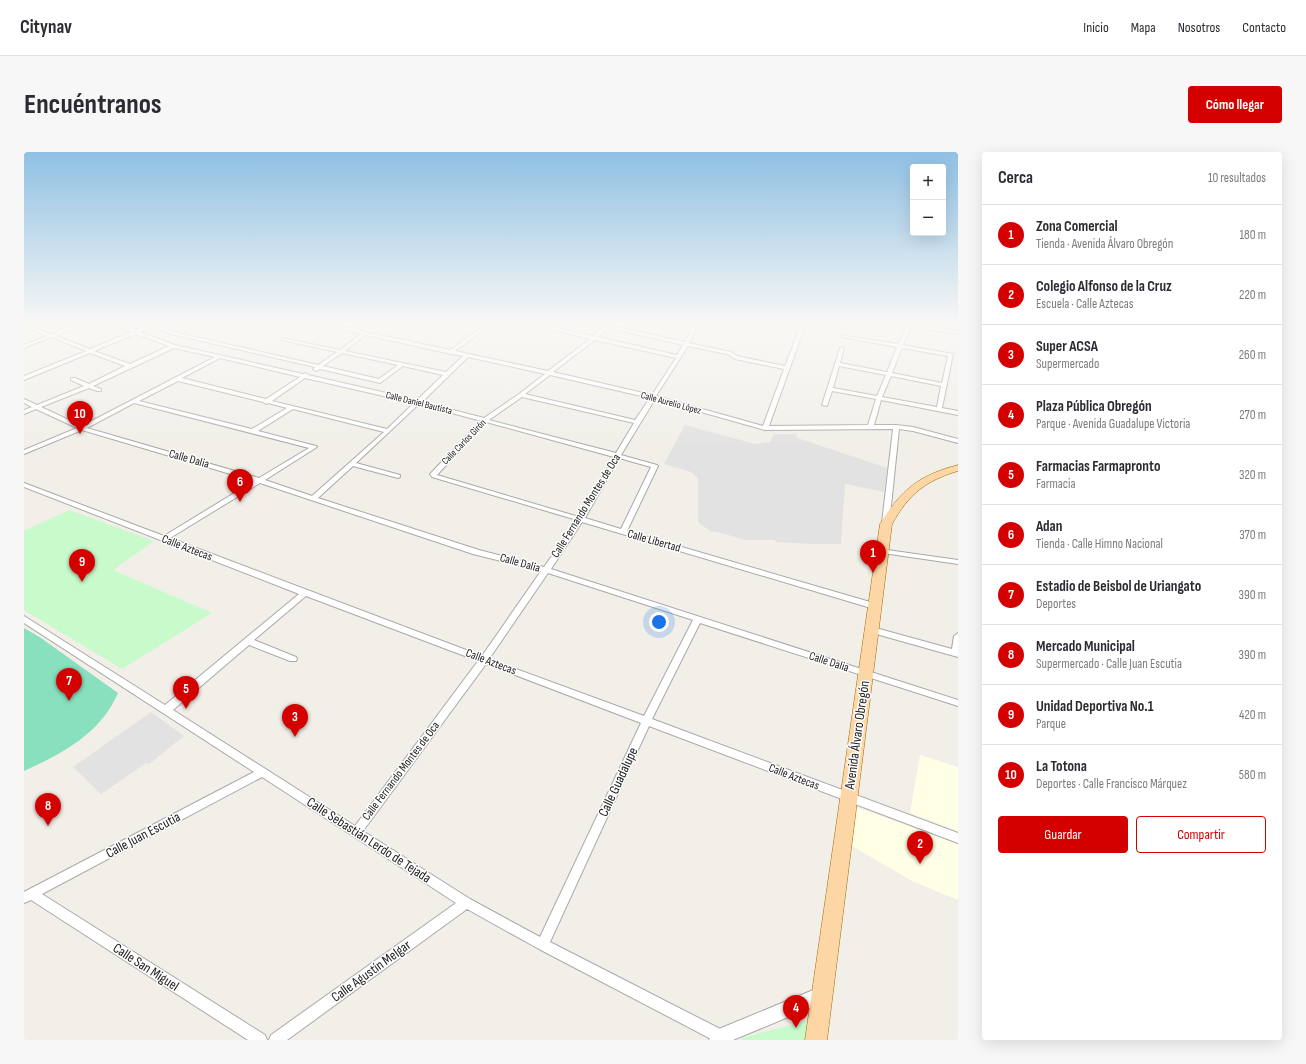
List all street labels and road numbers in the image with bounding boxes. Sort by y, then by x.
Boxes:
street label: Calle Daniel Bautista [385,389,454,417]
street label: Calle Aurelio López [639,389,703,417]
street label: Calle Carlos Girón [439,417,489,467]
street label: Calle Dalia [167,446,211,472]
street label: Calle Fernando Montes de Oca [548,451,624,561]
street label: Calle Libertad [626,526,682,556]
street label: Calle Aztecas [160,532,214,564]
street label: Calle Dalia [498,550,542,576]
street label: Calle Aztecas [464,646,518,678]
street label: Calle Dalia [807,648,851,676]
street label: Avenida Álvaro Obregón [841,680,873,791]
street label: Calle Fernando Montes de Oca [359,718,443,823]
street label: Calle Guadalupe [595,745,641,819]
street label: Calle Aztecas [767,761,821,793]
street label: Calle Sebastián Lerdo de Tejada [304,793,434,887]
street label: Calle Juan Escutia [103,808,183,862]
street label: Calle Agustín Melgar [328,936,414,1006]
street label: Calle San Miguel [110,939,182,995]

